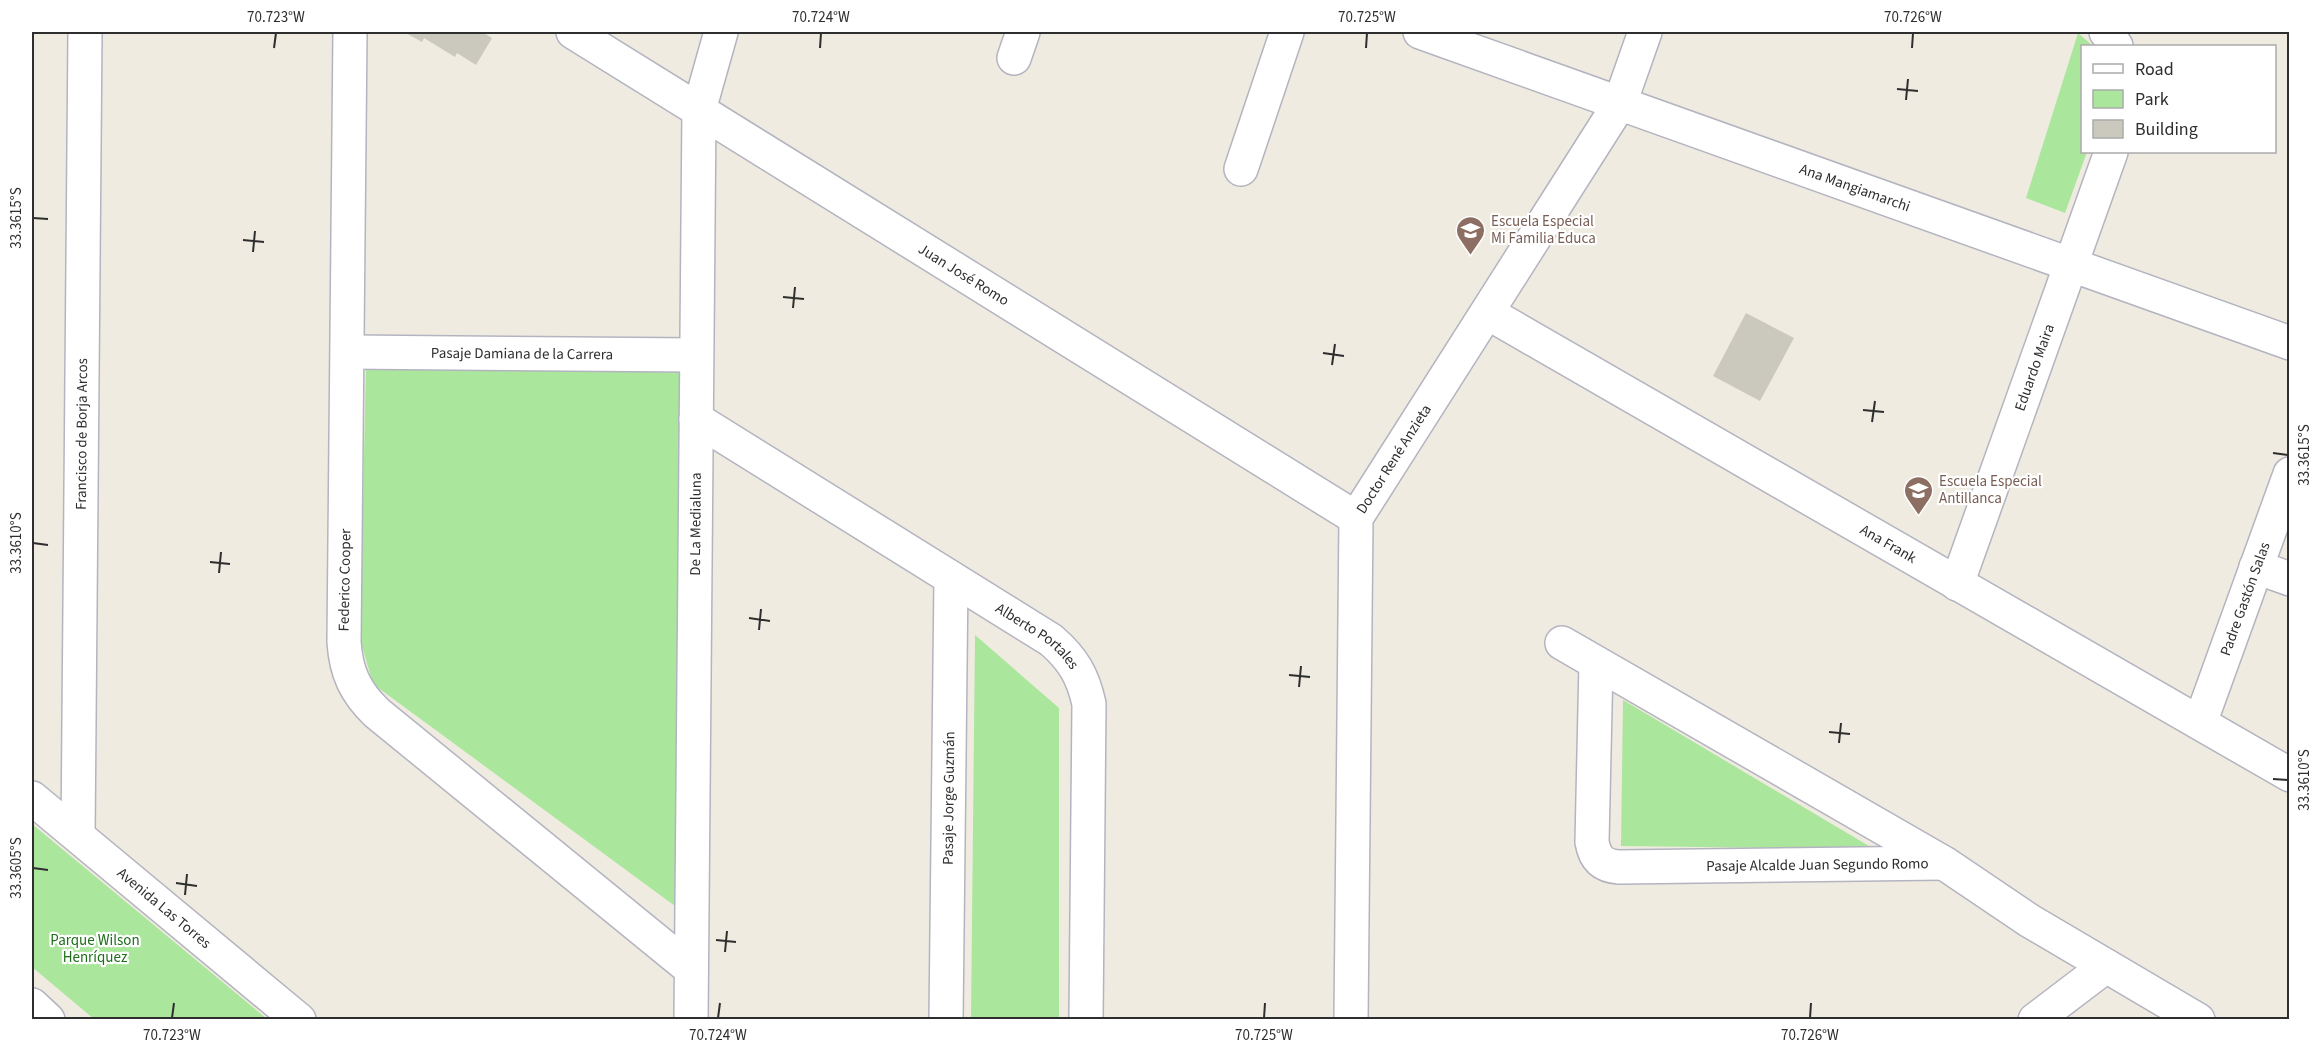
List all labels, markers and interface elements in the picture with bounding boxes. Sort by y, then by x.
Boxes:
text: 70.723°W [247,7,305,28]
text: 70.724°W [792,7,850,28]
text: 70.725°W [1338,7,1396,28]
text: 70.726°W [1884,7,1942,28]
legend [2081,45,2276,153]
text: Road [2135,57,2174,82]
text: Park [2135,87,2169,112]
text: Building [2135,117,2198,142]
street label: Ana Mangiamarchi [1797,158,1913,217]
text: 33.3615°S [6,187,27,249]
place label: Escuela Especial Mi Familia Educa [1491,211,1596,249]
school or university icon: Escuela Especial Mi Familia Educa [1454,214,1486,256]
street label: Juan José Romo [914,238,1013,311]
street label: Eduardo Maira [2009,321,2059,414]
street label: Pasaje Damiana de la Carrera [431,342,613,365]
street label: Francisco de Borja Arcos [70,358,93,510]
street label: Doctor René Anzieta [1351,400,1436,518]
text: 33.3615°S [2294,424,2315,486]
place label: Escuela Especial Antillanca [1939,471,2042,509]
street label: De La Medialuna [684,472,706,576]
school or university icon: Escuela Especial Antillanca [1902,474,1934,516]
text: 33.3610°S [6,512,27,574]
street label: Ana Frank [1856,519,1921,569]
street label: Federico Cooper [334,528,356,632]
street label: Padre Gastón Salas [2215,539,2275,659]
street label: Alberto Portales [992,598,1084,673]
street label: Pasaje Jorge Guzmán [937,731,960,865]
text: 33.3610°S [2294,749,2315,811]
text: 33.3605°S [6,837,27,899]
street label: Pasaje Alcalde Juan Segundo Romo [1706,853,1929,876]
street label: Avenida Las Torres [113,863,216,953]
park label: Parque Wilson Henríquez [50,930,140,968]
text: 70.723°W [143,1025,201,1046]
text: 70.724°W [689,1025,747,1046]
text: 70.725°W [1235,1025,1293,1046]
text: 70.726°W [1781,1025,1839,1046]

